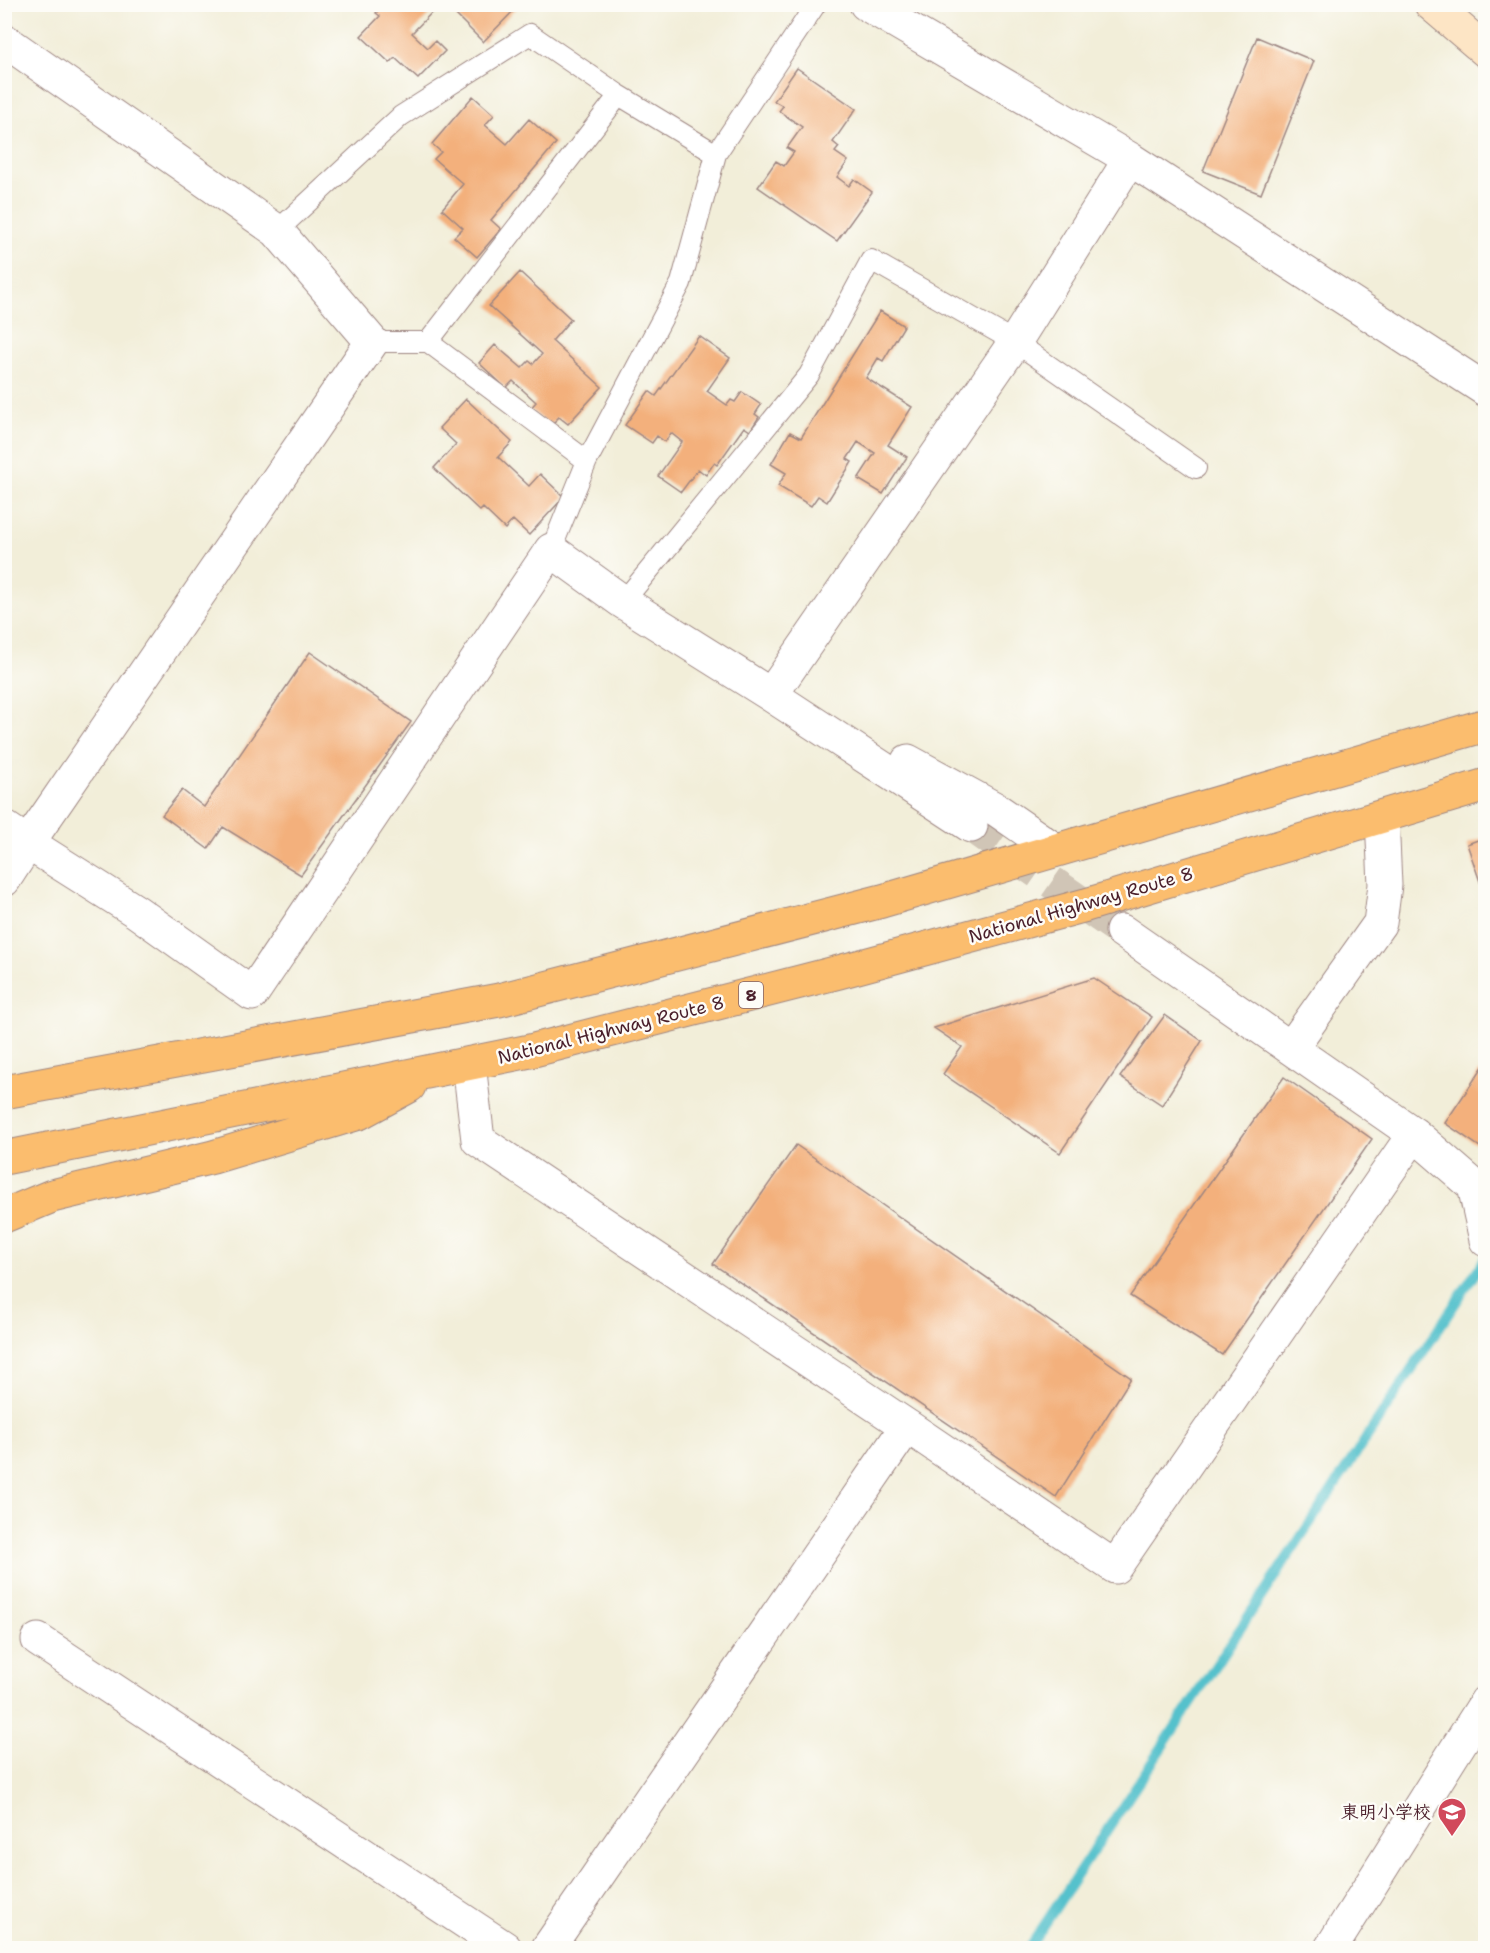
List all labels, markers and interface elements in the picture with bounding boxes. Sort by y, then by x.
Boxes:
street label: National Highway Route 8 [966,861,1196,949]
road number: 8 [739,982,763,1008]
street label: National Highway Route 8 [495,990,727,1070]
school or university icon: 東明小学校 [1436,1796,1468,1838]
place label: 東明小学校 [1341,1800,1431,1824]

